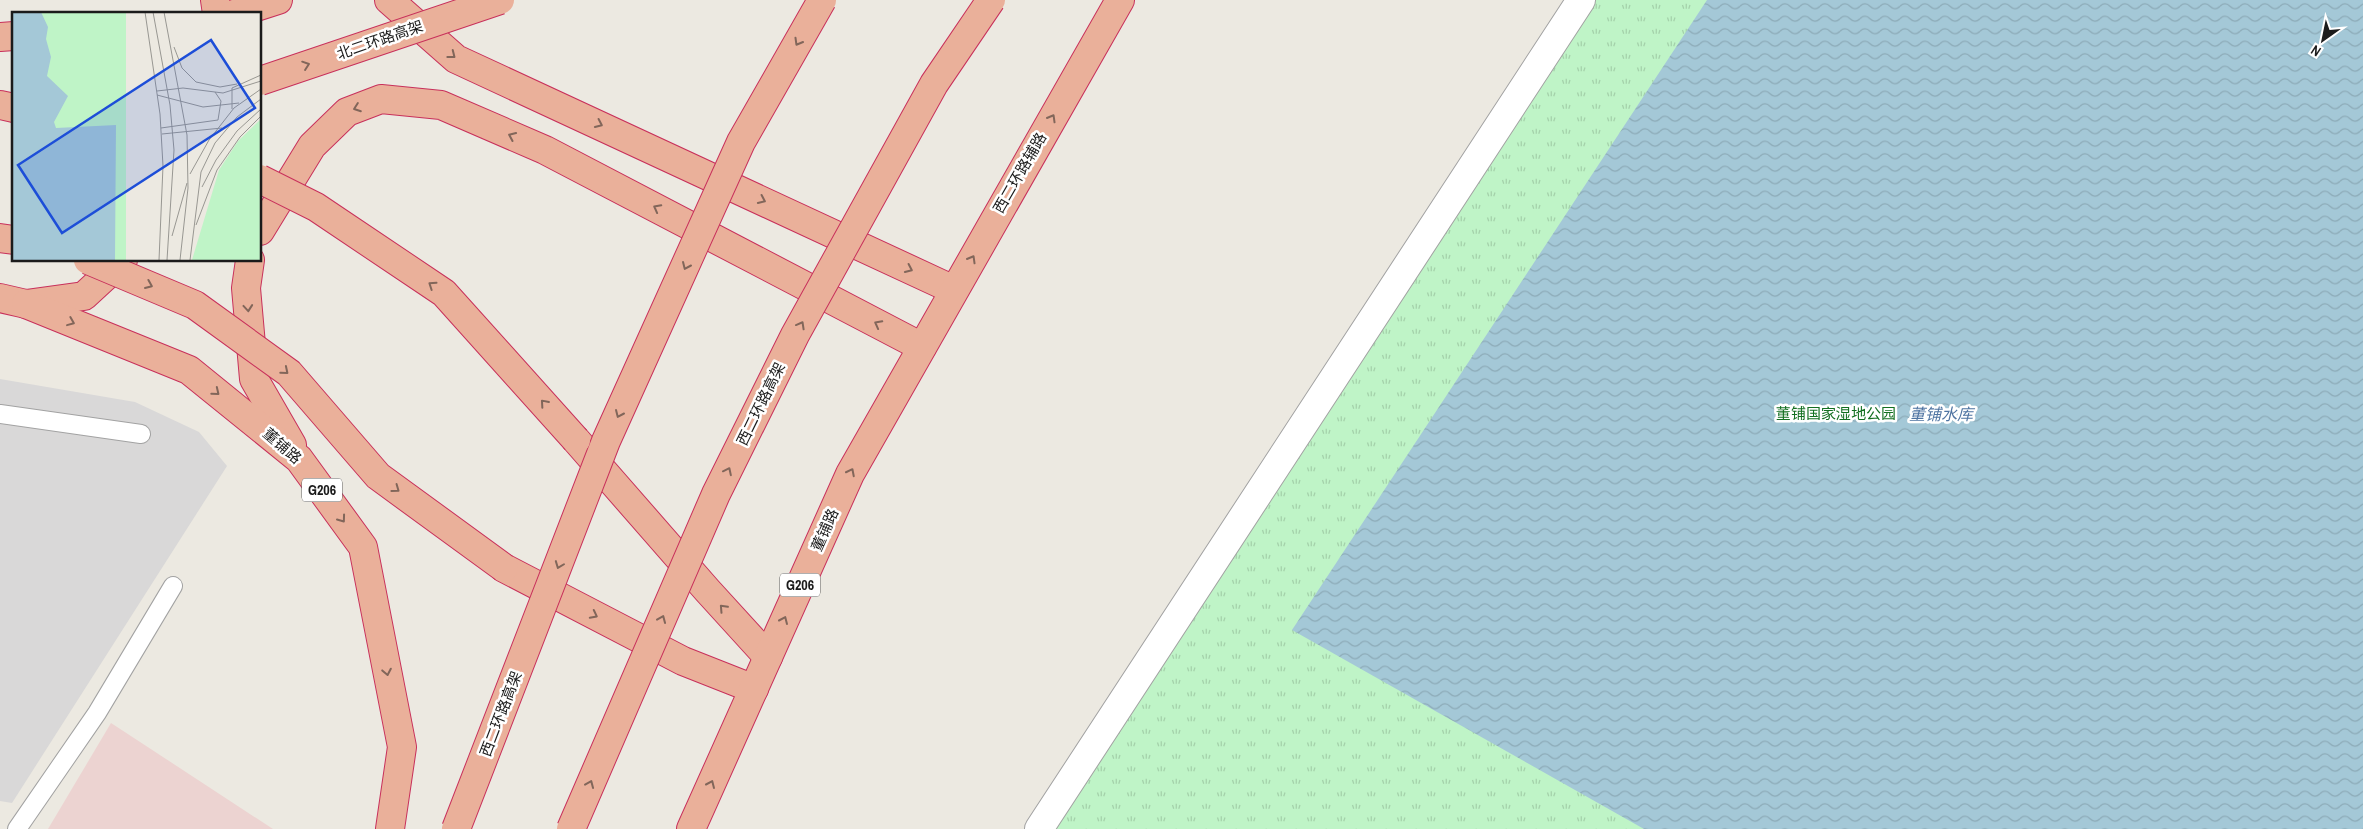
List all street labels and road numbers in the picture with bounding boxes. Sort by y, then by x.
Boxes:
street label: 北二环路高架 [334,15,426,64]
street label: 西二环路辅路 [988,129,1051,217]
street label: 西二环路高架 [731,359,790,449]
street label: 董铺路 [258,423,306,468]
road number: G206 [302,478,342,502]
street label: 董铺路 [806,505,843,555]
road number: G206 [780,574,820,596]
street label: 西二环路高架 [475,668,526,760]

